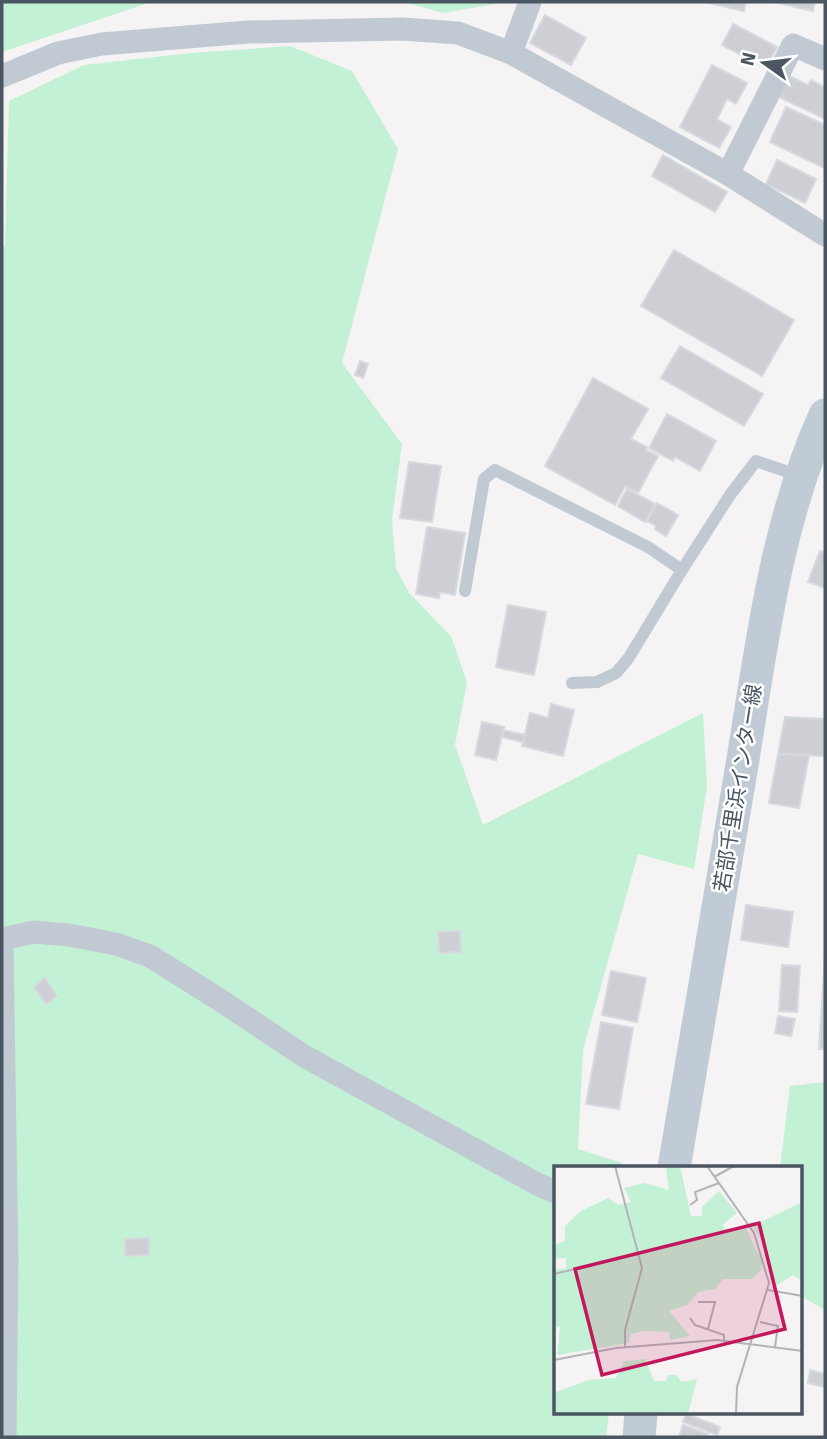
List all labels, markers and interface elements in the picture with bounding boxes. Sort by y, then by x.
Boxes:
north arrow [729,28,799,98]
text: N [735,50,762,68]
street label: 若部千里浜インター線 [709,682,767,894]
inset map [554,1166,802,1414]

